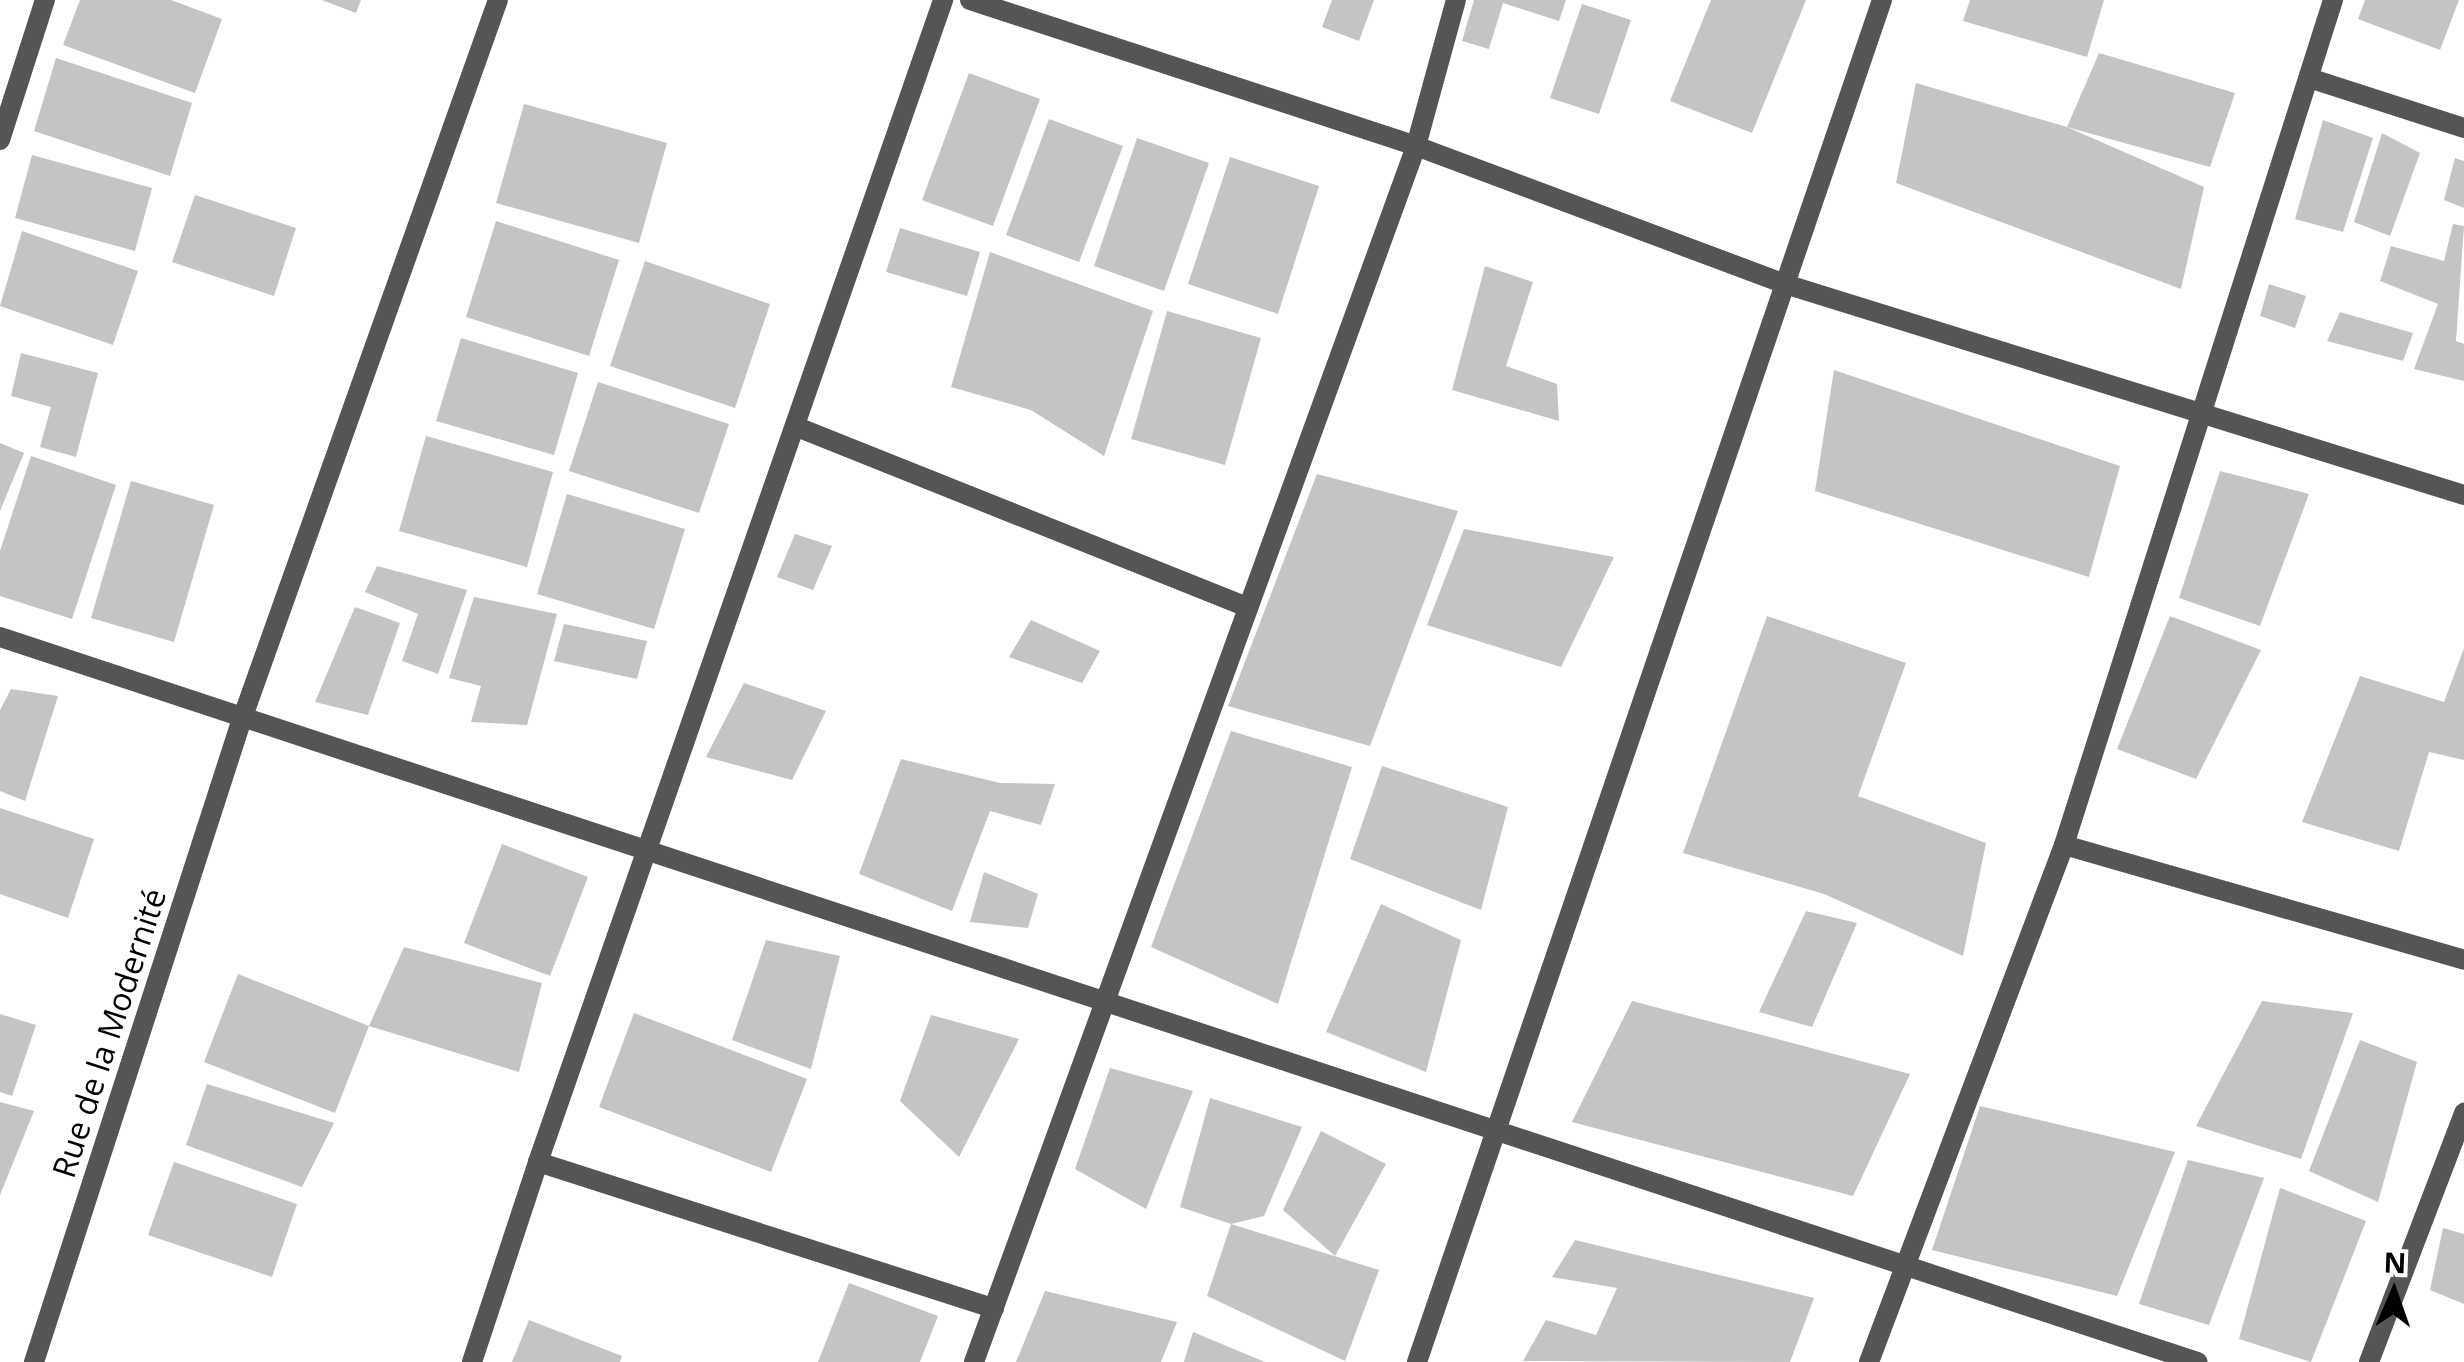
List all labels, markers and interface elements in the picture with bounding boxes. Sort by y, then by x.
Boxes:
street label: Rue de la Modernité [44,884,174,1182]
north arrow [2344,1242,2444,1342]
text: N [2383,1243,2407,1281]

